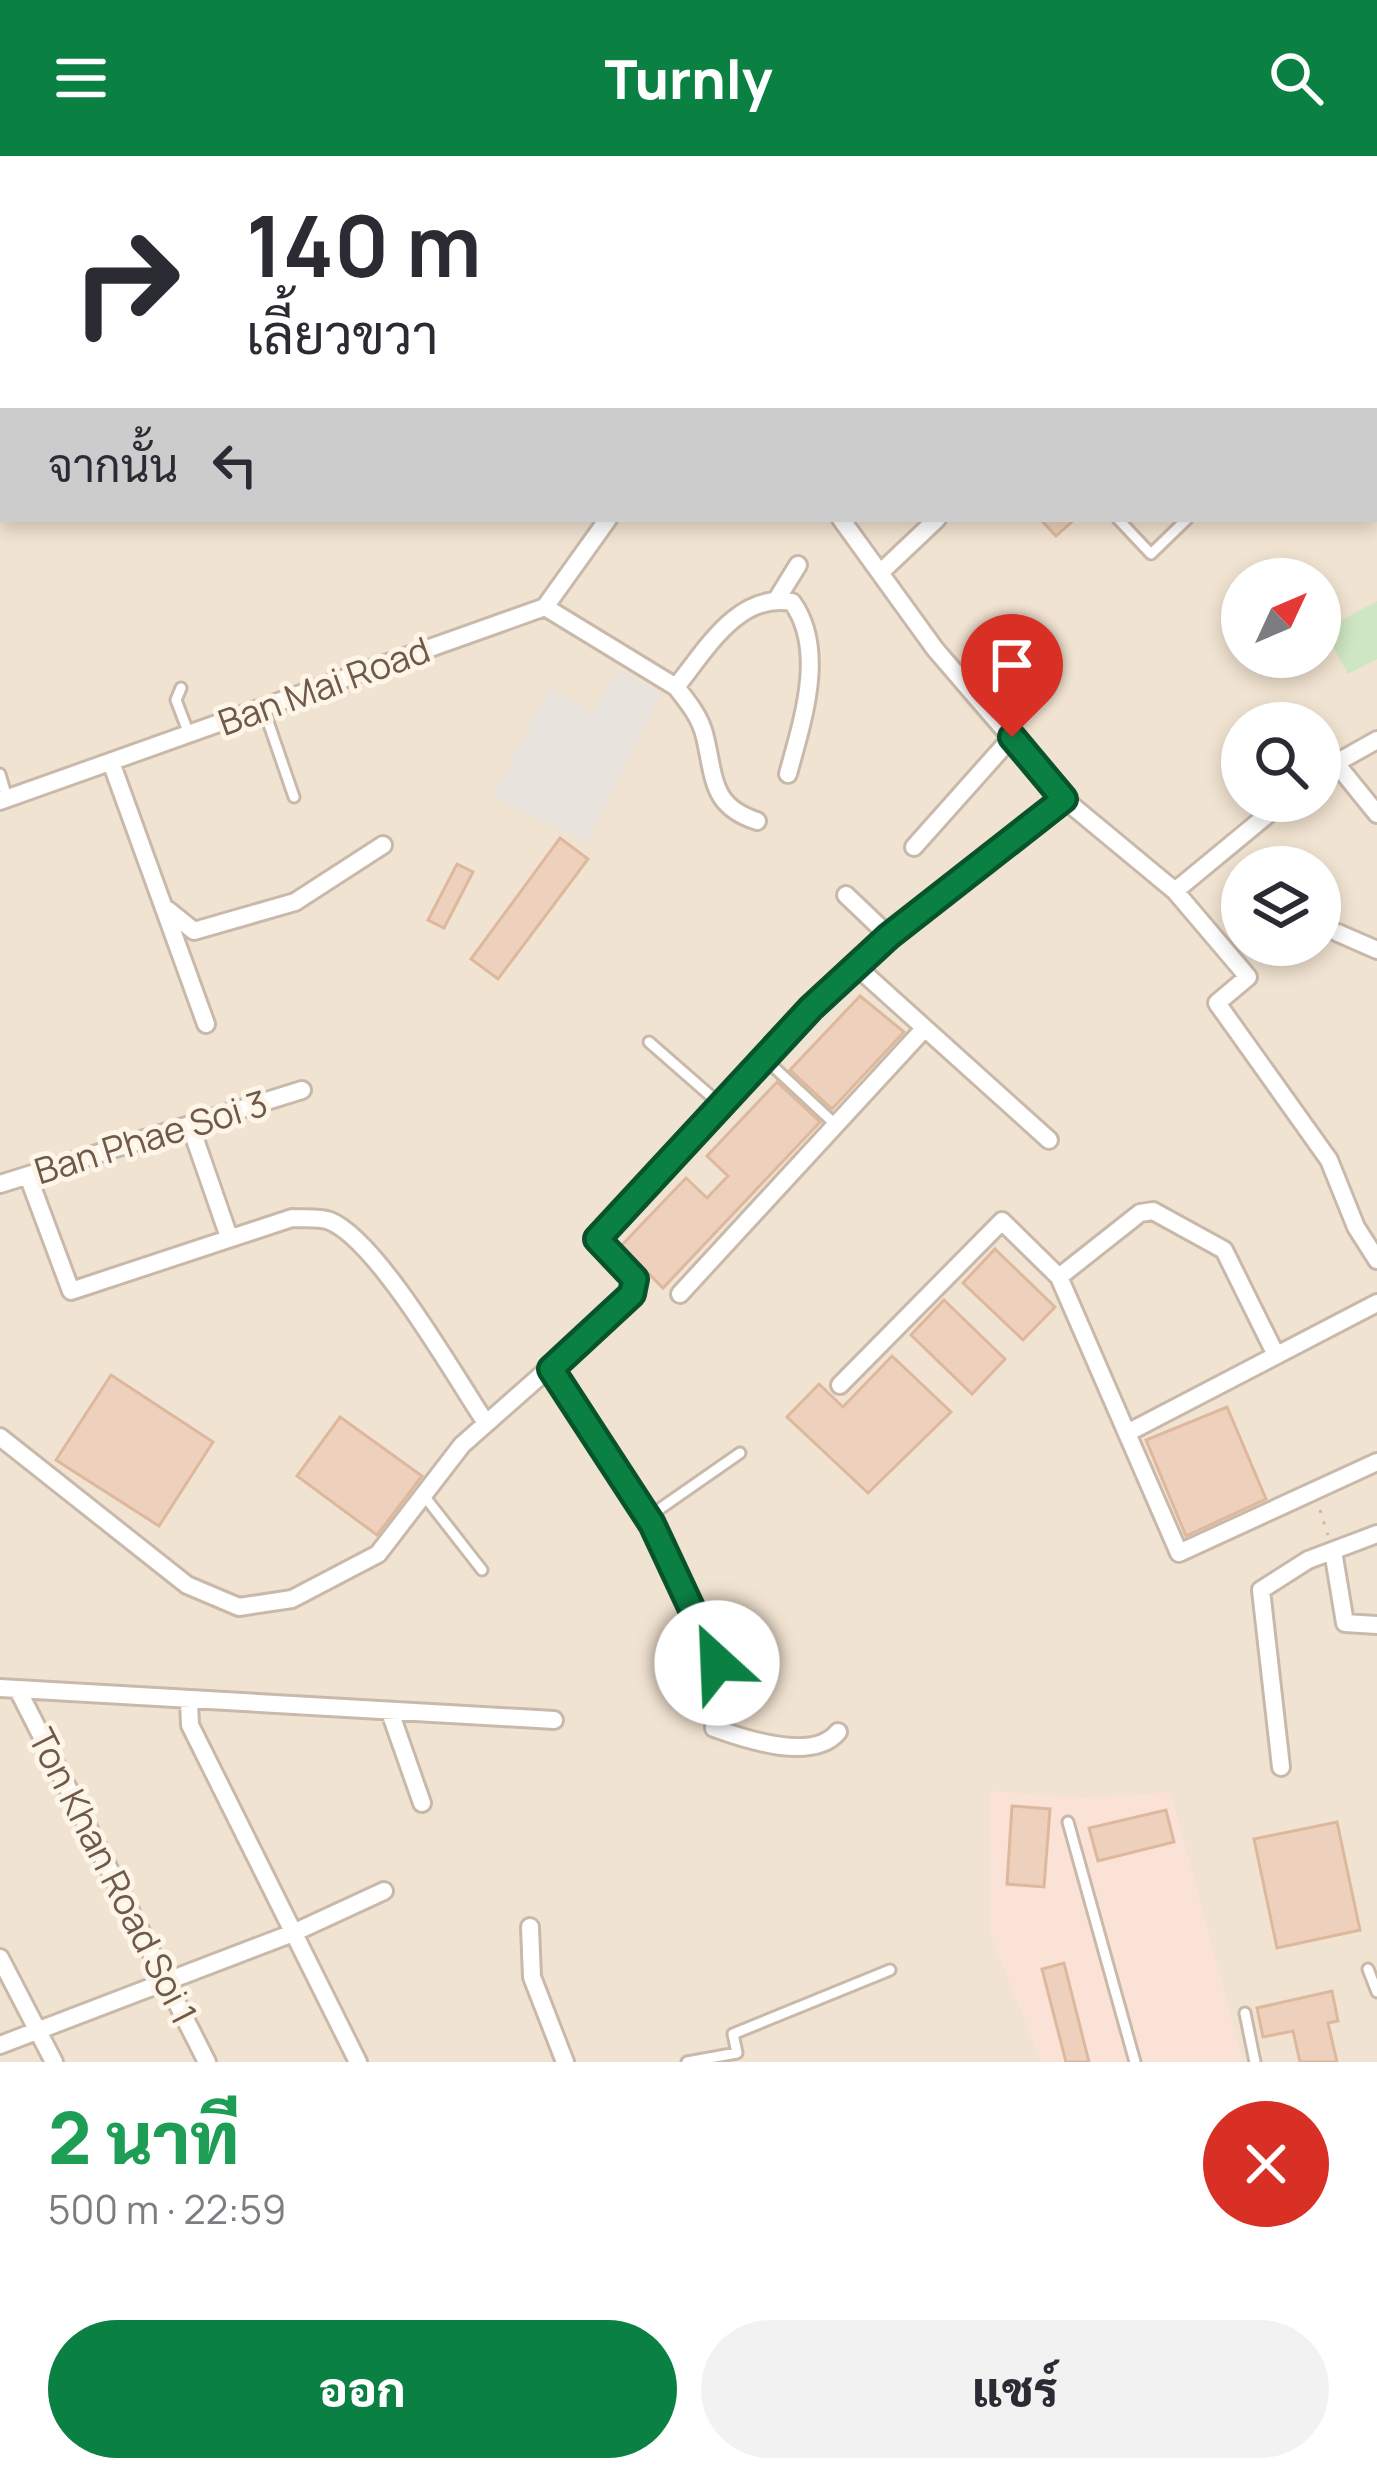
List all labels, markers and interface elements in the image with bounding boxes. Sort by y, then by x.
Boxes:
text: Turnly [605,41,772,115]
icon: menu [48,45,114,111]
icon: search [1263,45,1329,111]
text: 140 m [246,187,482,302]
icon: right [48,204,204,360]
text: เลี้ยวขวา [246,296,439,370]
icon: left [202,432,268,498]
text: จากนั้น [48,434,178,496]
north arrow [1221,558,1341,678]
map controls [1221,558,1341,966]
pin [961,614,1063,737]
street label: Ban Mai Road [211,625,436,746]
icon: arrive [979,632,1045,698]
button: search [1221,702,1341,822]
button: layers [1221,846,1341,966]
street label: Ban Phae Soi 3 [28,1078,273,1195]
position arrow [654,1600,780,1726]
street label: Ton Khan Road Soi 1 [18,1720,209,2032]
text: 2 นาที [48,2087,240,2186]
button: close [1203,2101,1329,2227]
text: 500 m · 22:59 [48,2182,286,2236]
button: ออก [48,2320,677,2458]
button: แชร์ [701,2320,1329,2458]

